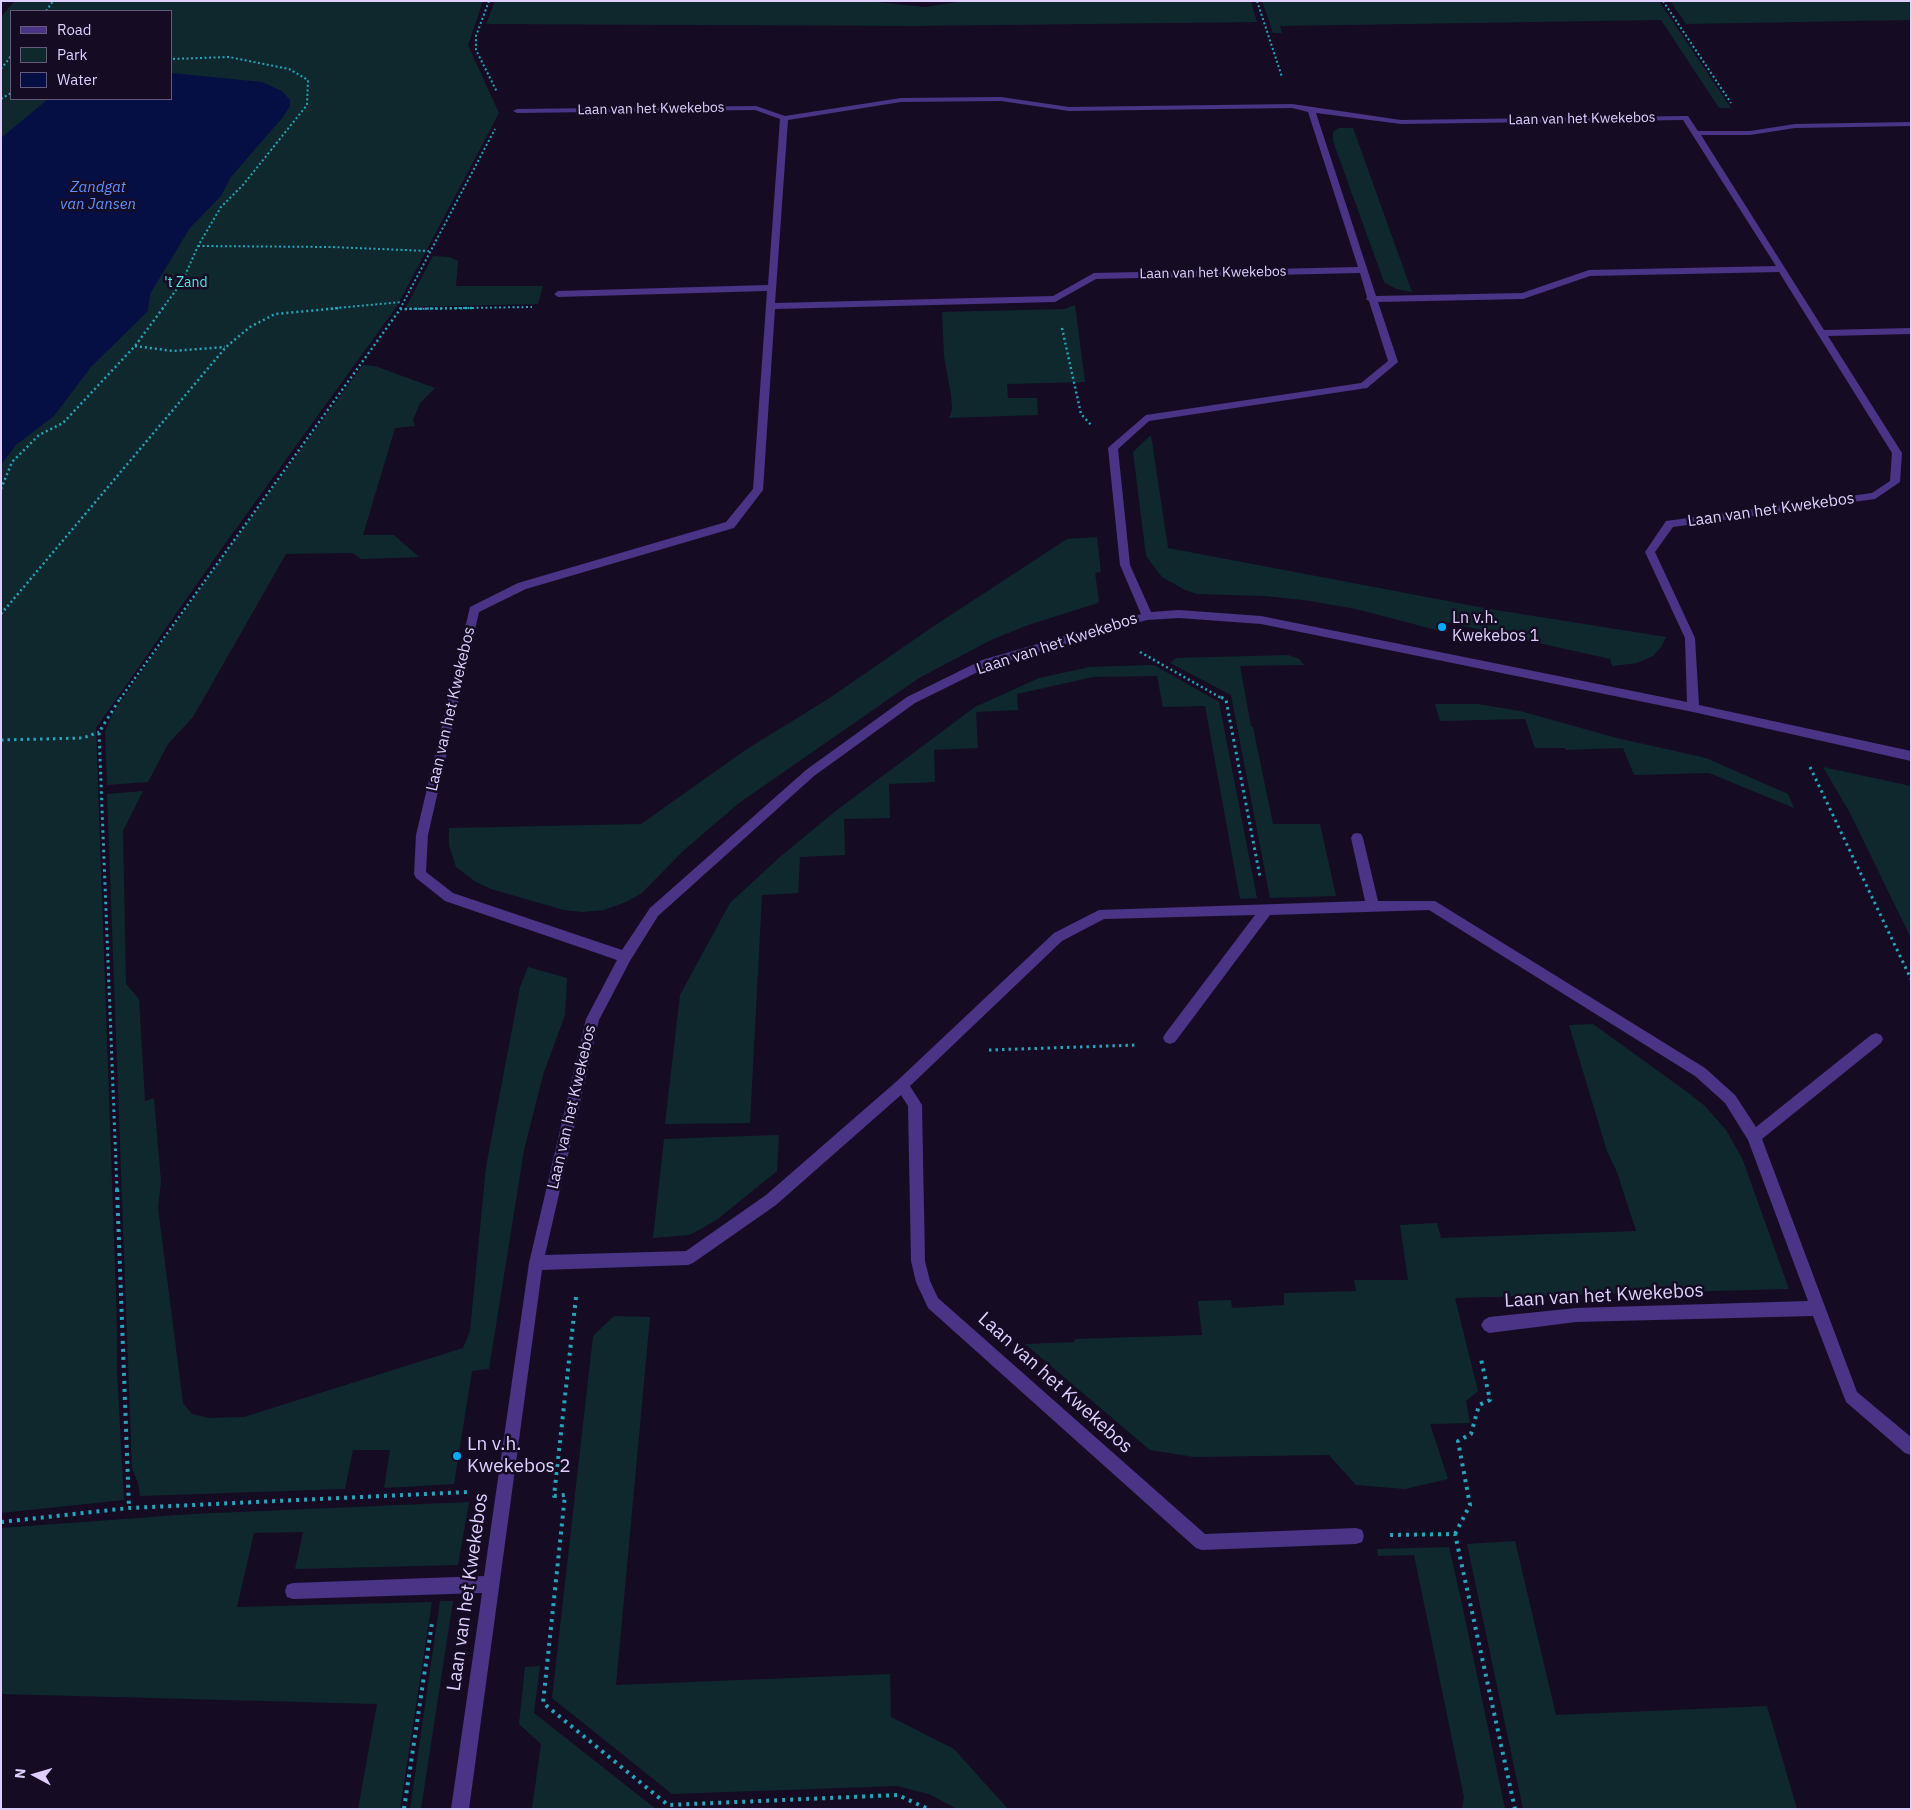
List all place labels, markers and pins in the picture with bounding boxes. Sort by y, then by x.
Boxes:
place label: Ln v.h. Kwekebos 1 [1452,608,1539,646]
marker: Ln v.h. Kwekebos 1 [1436,621,1448,633]
place label: Ln v.h. Kwekebos 2 [467,1434,571,1478]
marker: Ln v.h. Kwekebos 2 [451,1450,463,1462]

